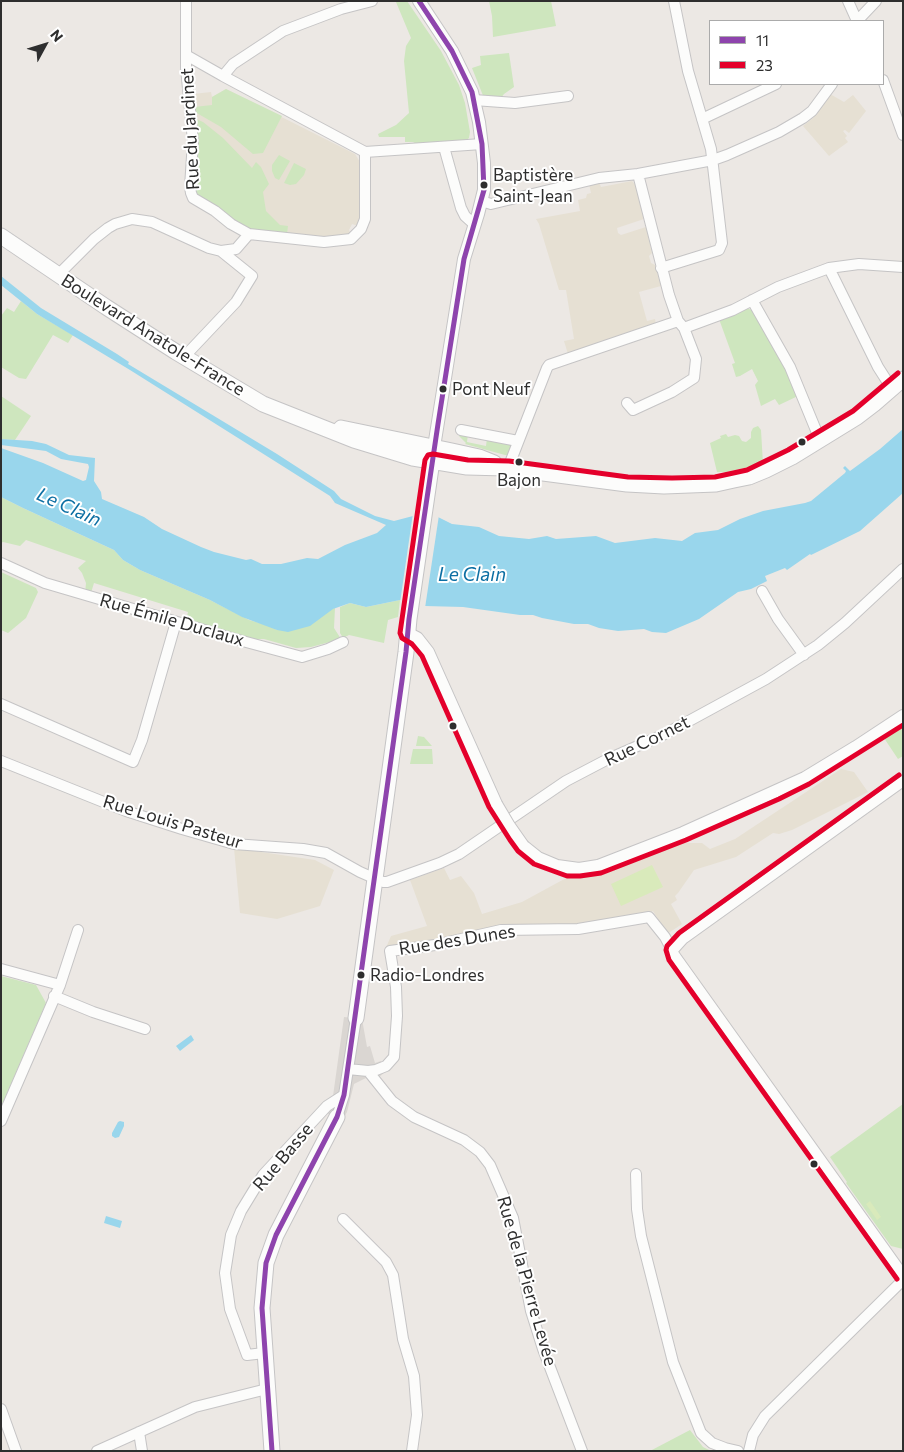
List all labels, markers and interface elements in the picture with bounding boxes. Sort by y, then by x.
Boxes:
north arrow [20,20,70,70]
legend [709,20,884,85]
text: N [47,26,67,45]
text: 11 [756,31,769,49]
text: 23 [756,56,773,74]
street label: Rue du Jardinet [176,67,204,191]
place label: Baptistère Saint-Jean [493,165,573,205]
marker: Baptistère Saint-Jean [479,180,489,190]
street label: Boulevard Anatole-France [57,270,249,400]
place label: Pont Neuf [452,379,530,399]
marker: Pont Neuf [438,384,448,394]
unlabelled marker [797,437,807,447]
marker: Bajon [514,457,524,467]
place label: Bajon [497,470,541,490]
water label: Le Clain [33,483,105,531]
water label: Le Clain [438,564,506,586]
street label: Rue Émile Duclaux [97,589,247,651]
street label: Rue Cornet [601,711,693,771]
unlabelled marker [448,721,458,731]
street label: Rue Louis Pasteur [100,790,246,854]
street label: Rue des Dunes [397,920,517,960]
place label: Radio-Londres [370,965,484,985]
marker: Radio-Londres [356,970,366,980]
street label: Rue Basse [248,1119,318,1195]
unlabelled marker [809,1159,819,1169]
street label: Rue de la Pierre Levée [492,1194,562,1368]

